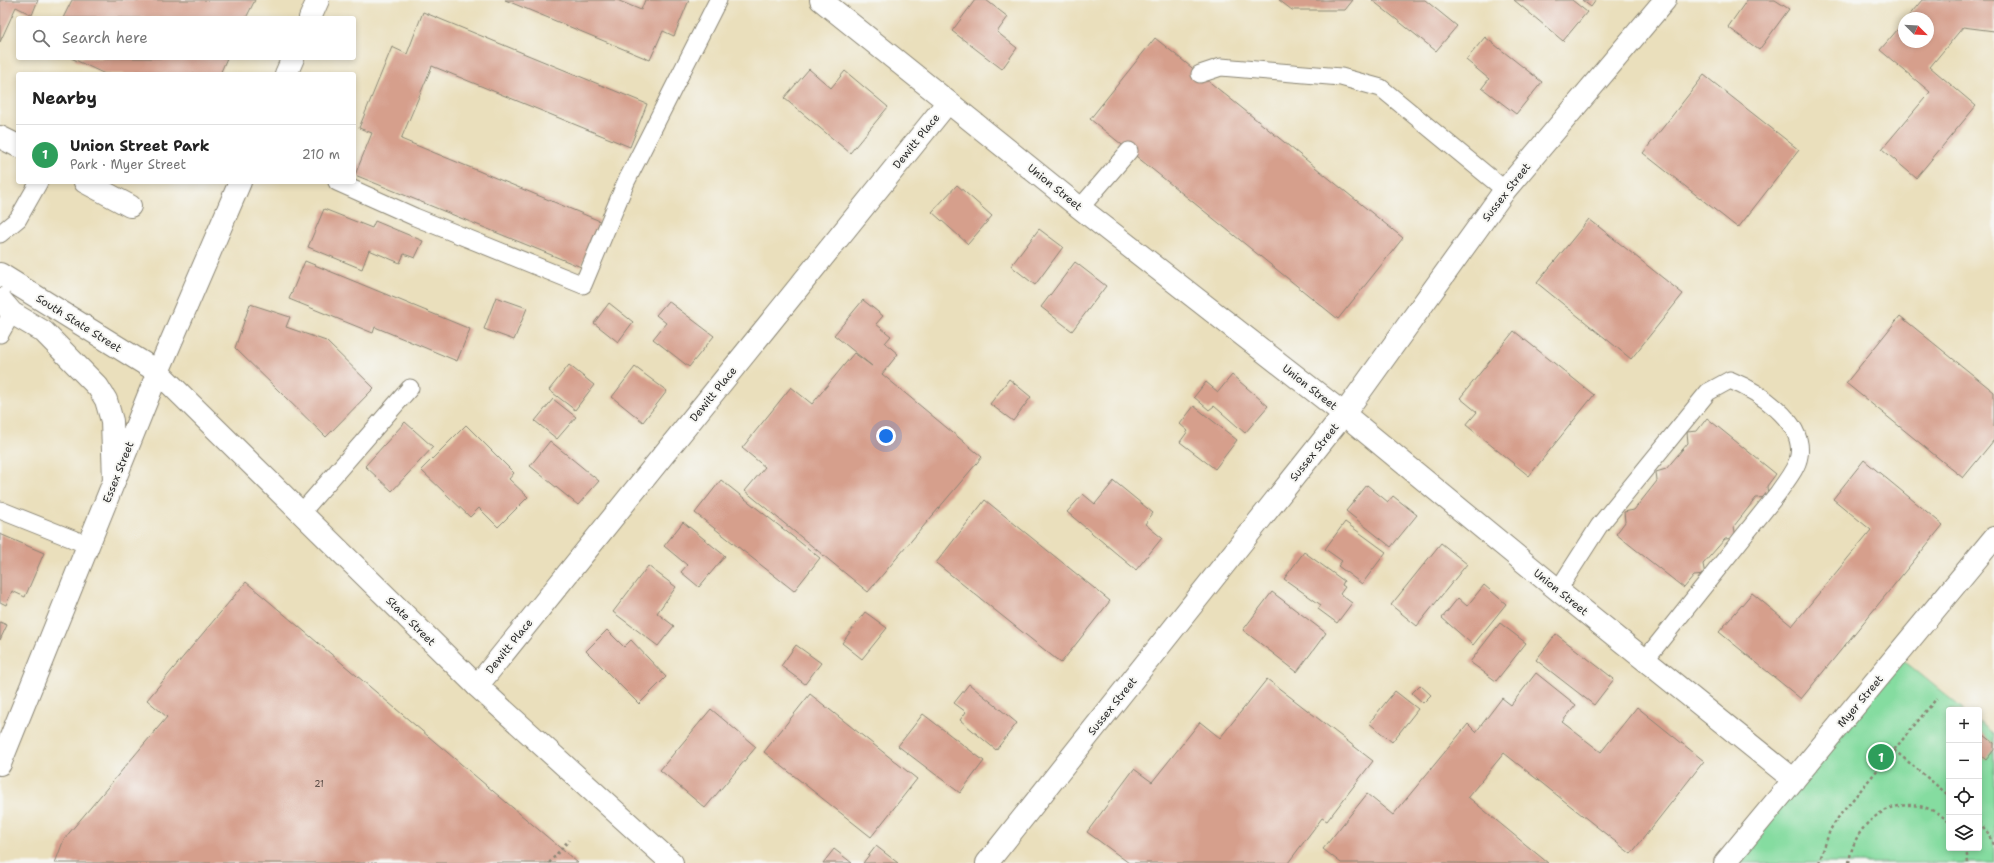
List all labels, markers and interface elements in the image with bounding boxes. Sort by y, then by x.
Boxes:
north arrow [1898,12,1934,48]
search box [16,16,356,60]
icon: search [30,27,52,49]
text: Search here [62,28,148,48]
text: Nearby [32,87,97,109]
street label: Dewitt Place [890,111,943,172]
text: Union Street Park [70,136,210,156]
text: 1 [42,146,48,163]
text: 210 m [302,146,340,163]
text: Park · Myer Street [70,156,186,173]
street label: Sussex Street [1479,160,1534,225]
street label: Union Street [1024,161,1085,214]
street label: South State Street [33,291,125,356]
street label: Union Street [1279,361,1341,414]
street label: Dewitt Place [687,364,740,425]
street label: Sussex Street [1286,420,1343,484]
your location [876,426,896,446]
street label: Essex Street [99,439,138,505]
street label: Union Street [1530,566,1591,619]
street label: State Street [383,593,439,649]
street label: Dewitt Place [483,616,536,677]
street label: Myer Street [1834,672,1887,731]
street label: Sussex Street [1084,674,1141,738]
map controls [1946,707,1982,851]
button: + [1946,707,1982,743]
pin: 1 [1868,742,1894,772]
button: − [1946,743,1982,779]
house number: 21 [314,778,324,790]
button: locate [1946,779,1982,815]
button: layers [1946,815,1982,851]

